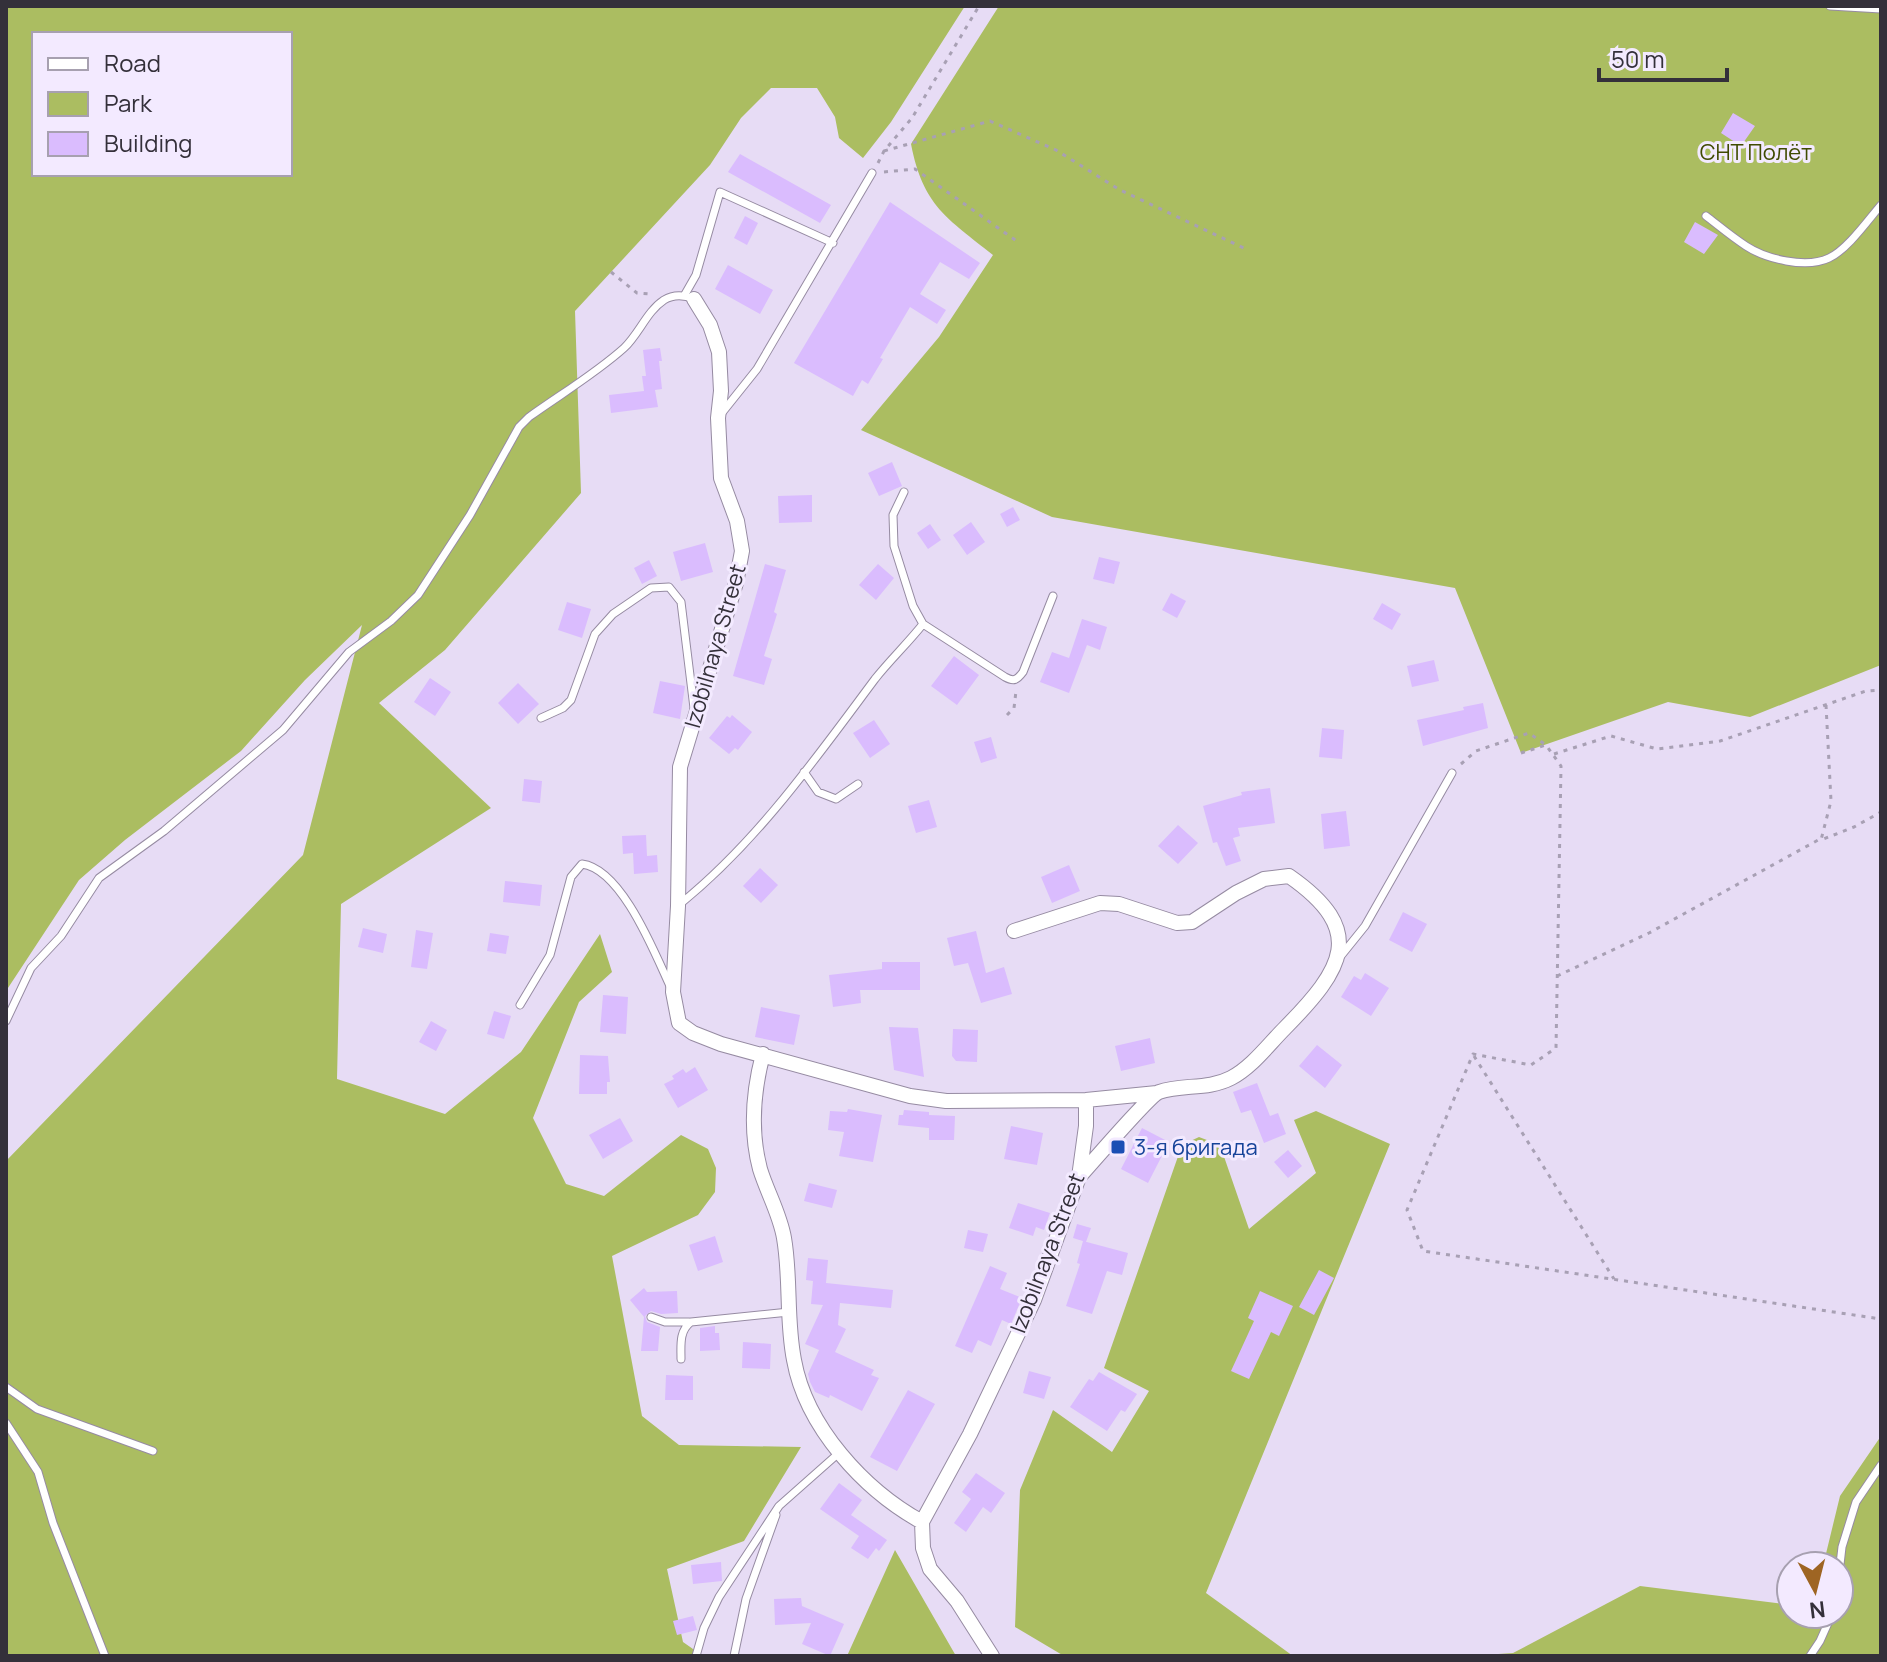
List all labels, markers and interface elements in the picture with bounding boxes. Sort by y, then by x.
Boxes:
legend [32,32,292,176]
scale bar [1599,32,1727,82]
text: 50 m [1611,42,1665,75]
text: Road [104,46,161,79]
text: Park [104,86,153,119]
text: Building [104,126,192,159]
park label: СНТ Полёт [1700,137,1812,167]
street label: Izobilnaya Street [677,560,753,731]
place label: 3-я бригада [1134,1132,1258,1162]
marker: 3-я бригада [1109,1138,1127,1156]
street label: Izobilnaya Street [1003,1168,1091,1337]
north arrow [1775,1550,1855,1630]
text: N [1808,1594,1827,1626]

